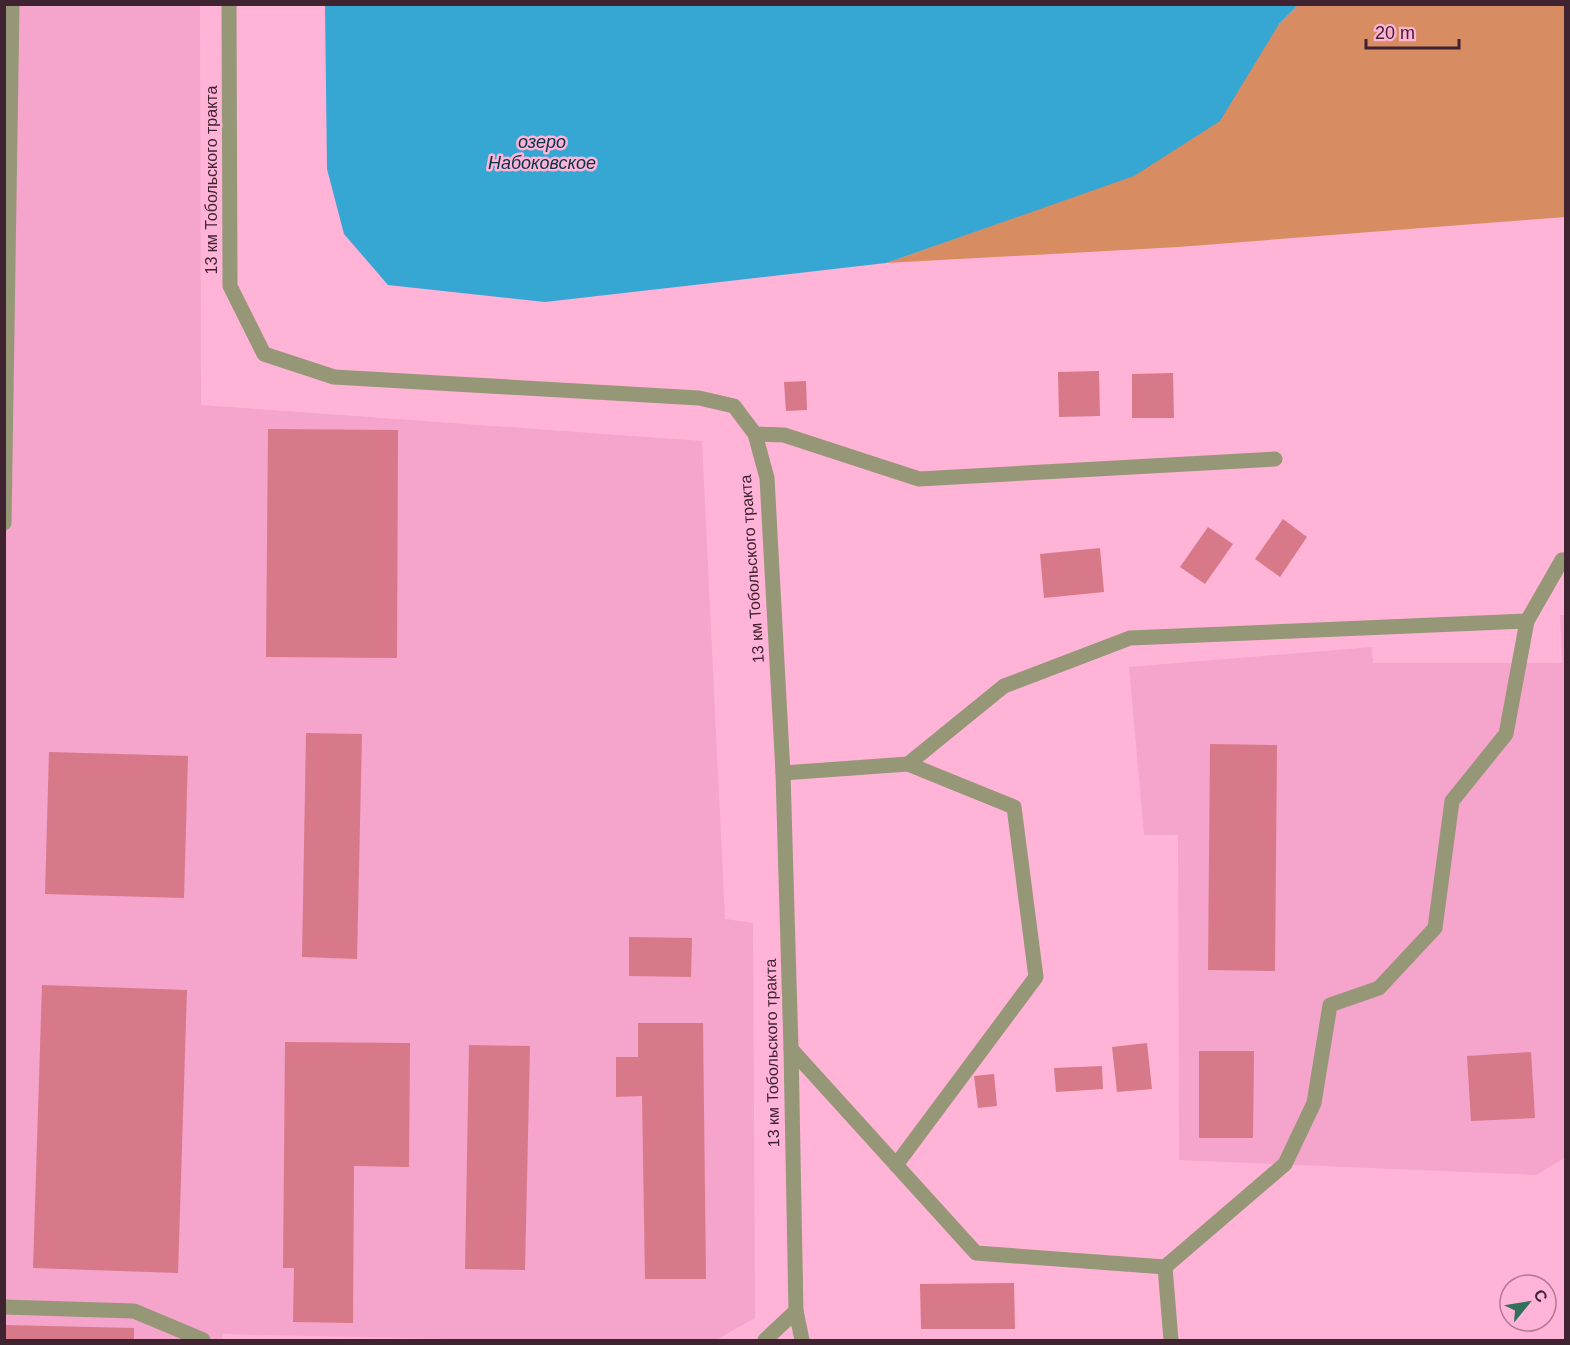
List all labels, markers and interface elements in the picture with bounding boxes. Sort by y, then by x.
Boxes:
scale bar [1366,12,1459,50]
text: 20 m [1375,23,1415,43]
street label: 13 км Тобольского тракта [203,86,220,274]
water label: озеро Набоковское [488,132,596,173]
street label: 13 км Тобольского тракта [737,474,767,664]
street label: 13 км Тобольского тракта [762,958,782,1148]
north arrow [1498,1273,1558,1333]
text: С [1530,1286,1551,1305]

